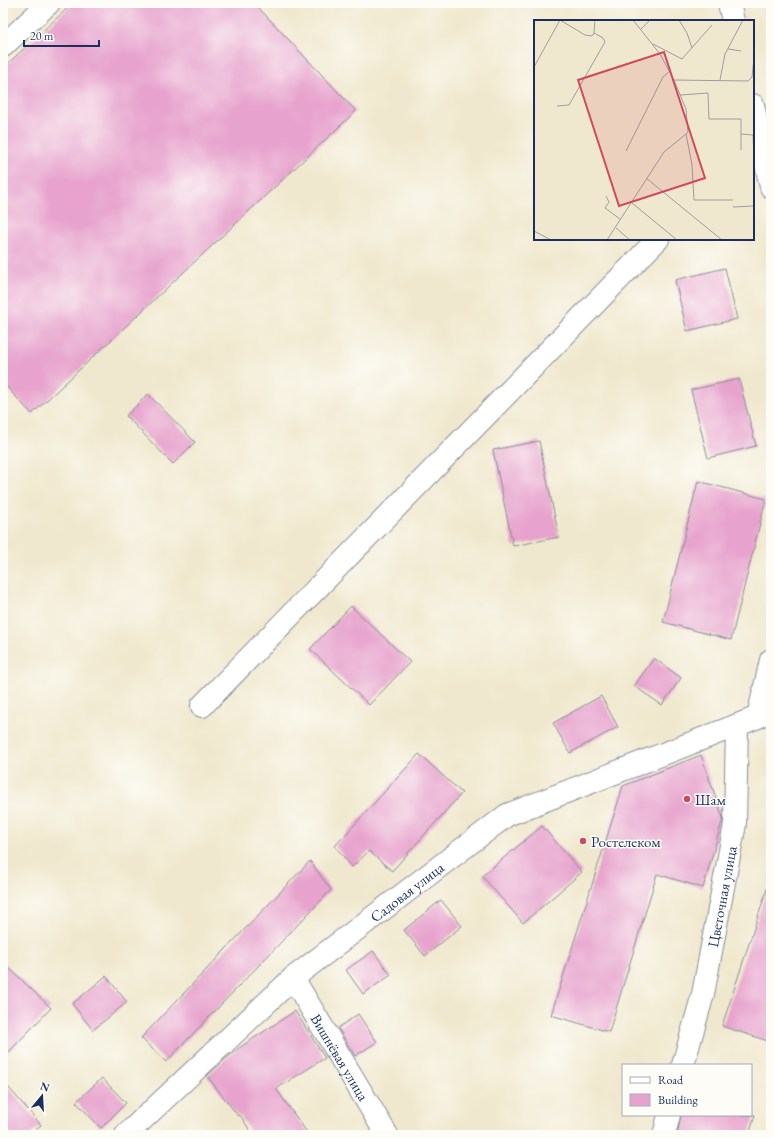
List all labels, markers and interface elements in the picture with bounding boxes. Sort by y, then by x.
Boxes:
inset map [534,20,754,240]
scale bar [24,22,99,48]
text: 20 m [30,28,54,44]
place label: Шам [695,790,726,809]
marker: Шам [682,794,692,804]
place label: Ростелеком [591,832,661,851]
marker: Ростелеком [578,836,588,846]
street label: Цветочная улица [703,844,740,949]
street label: Садовая улица [366,857,447,926]
street label: Вишнёвая улица [307,1010,374,1104]
legend [622,1064,752,1116]
text: Road [658,1072,684,1088]
north arrow [22,1076,62,1116]
text: N [39,1078,52,1095]
text: Building [658,1092,699,1108]

